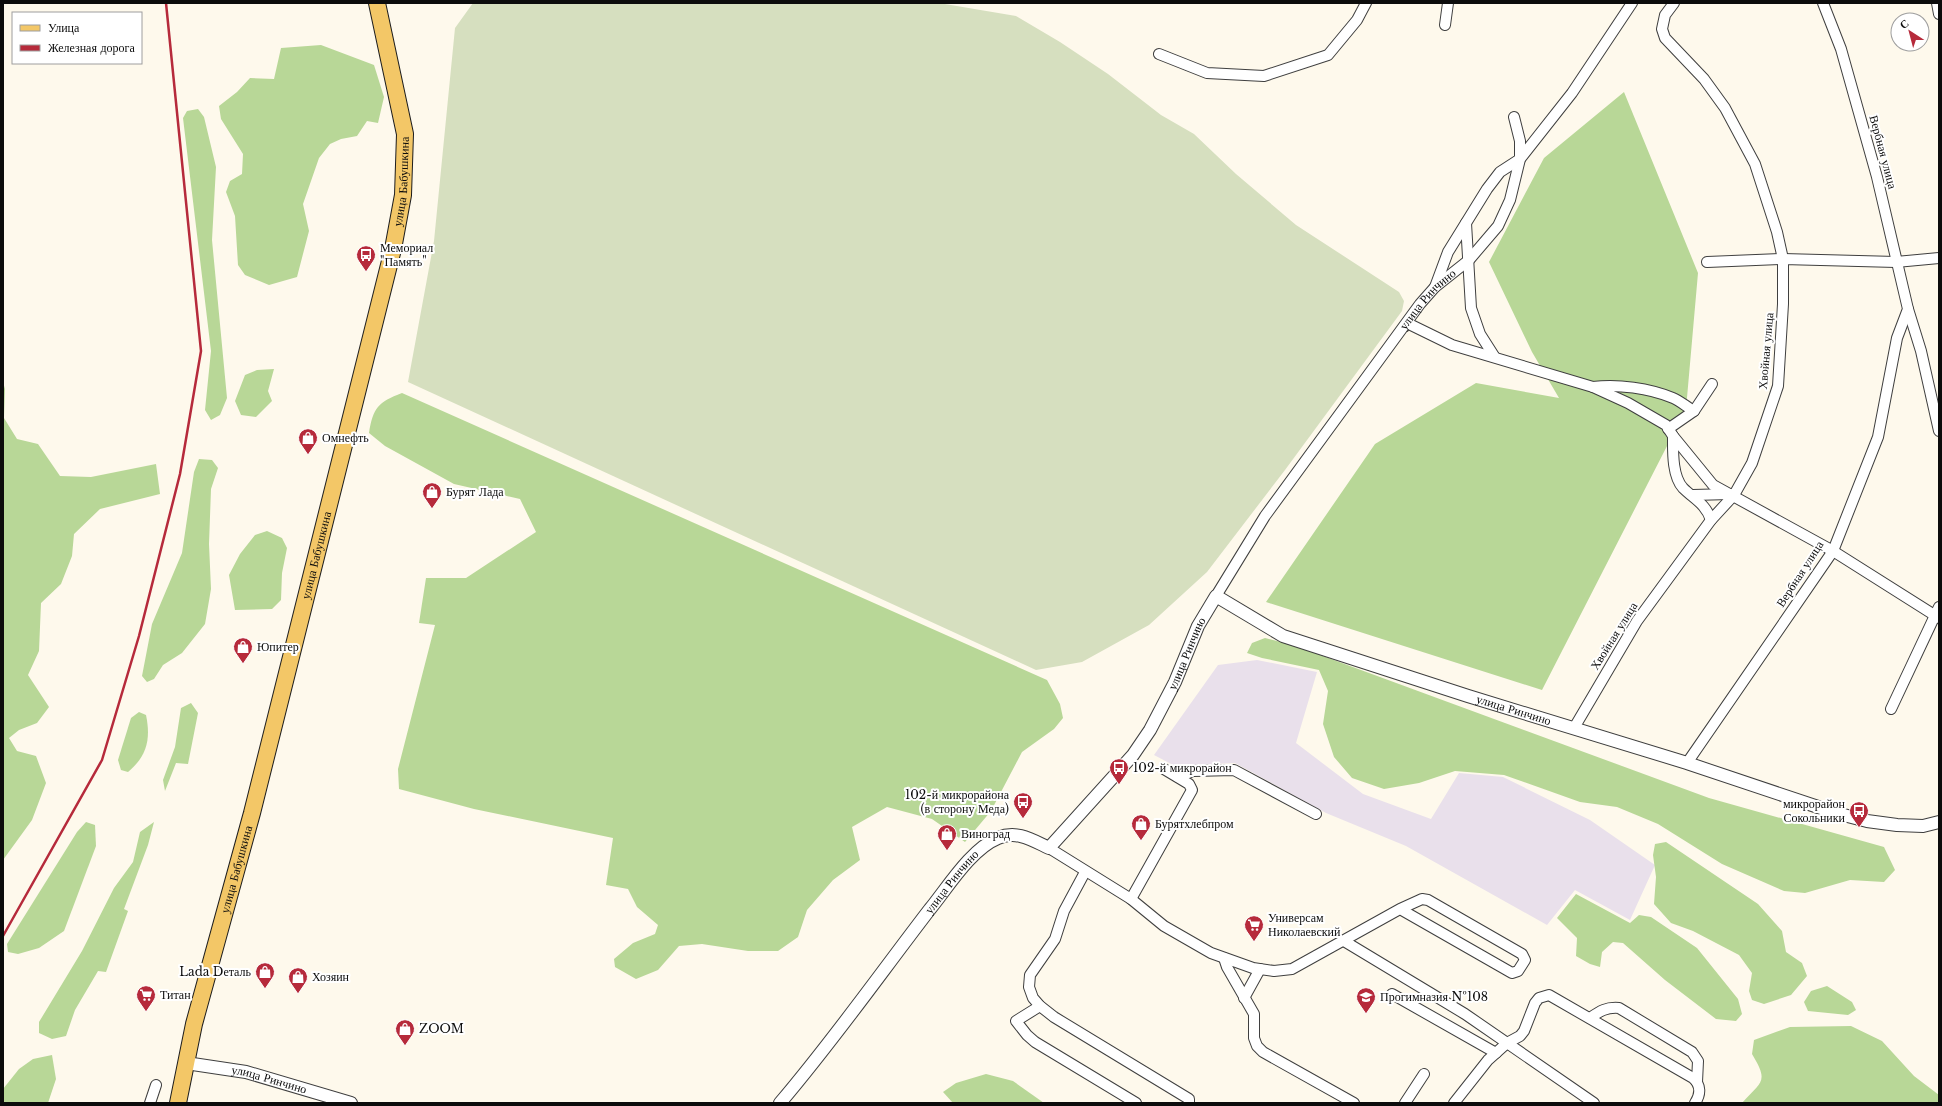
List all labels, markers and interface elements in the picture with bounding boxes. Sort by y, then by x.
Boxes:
legend [12,12,142,64]
north arrow [1890,12,1930,52]
text: С [1897,16,1911,32]
text: Улица [48,20,80,35]
text: Железная дорога [48,40,135,55]
street label: Вербная улица [1866,113,1901,191]
street label: улица Бабушкина [389,136,412,228]
place label: Мемориал "Память" [380,240,433,269]
bus stop icon: Мемориал "Память" [355,244,377,272]
street label: улица Ринчино [1396,265,1459,333]
street label: Хвойная улица [1755,311,1776,390]
shop icon: Омнефть [297,427,319,455]
place label: Омнефть [322,430,369,445]
shop icon: Бурят Лада [421,481,443,509]
place label: Бурят Лада [446,484,504,499]
street label: улица Бабушкина [298,509,334,601]
street label: Вербная улица [1773,537,1827,610]
street label: Хвойная улица [1587,599,1641,672]
street label: улица Ринчино [1164,614,1209,692]
shop icon: Юпитер [232,636,254,664]
place label: Юпитер [257,639,299,654]
street label: улица Ринчино [1475,691,1553,728]
bus stop icon: 102-й микрорайон [1108,757,1130,785]
place label: 102-й микрорайон [1133,760,1232,775]
place label: 102-й микрорайона (в сторону Меда) [905,787,1010,816]
bus stop icon: 102-й микрорайона (в сторону Меда) [1012,791,1034,819]
place label: микрорайон Сокольники [1783,796,1846,825]
bus stop icon: микрорайон Сокольники [1848,800,1870,828]
shop icon: Бурятхлебпром [1130,813,1152,841]
place label: Бурятхлебпром [1155,816,1234,831]
street label: улица Бабушкина [217,823,255,915]
shop icon: Виноград [936,823,958,851]
place label: Виноград [961,826,1010,841]
street label: улица Ринчино [921,846,982,916]
place label: Универсам Николаевский [1268,910,1341,939]
supermarket icon: Универсам Николаевский [1243,914,1265,942]
shop icon: Lada Dеталь [254,961,276,989]
place label: Lada Dеталь [179,964,252,979]
shop icon: Хозяин [287,966,309,994]
place label: Хозяин [312,969,350,984]
supermarket icon: Титан [135,984,157,1012]
school or university icon: Прогимназия №108 [1355,986,1377,1014]
place label: Титан [160,987,191,1002]
place label: Прогимназия №108 [1380,989,1488,1004]
shop icon: ZOOM [394,1018,416,1046]
place label: ZOOM [419,1021,464,1036]
street label: улица Ринчино [231,1062,309,1097]

